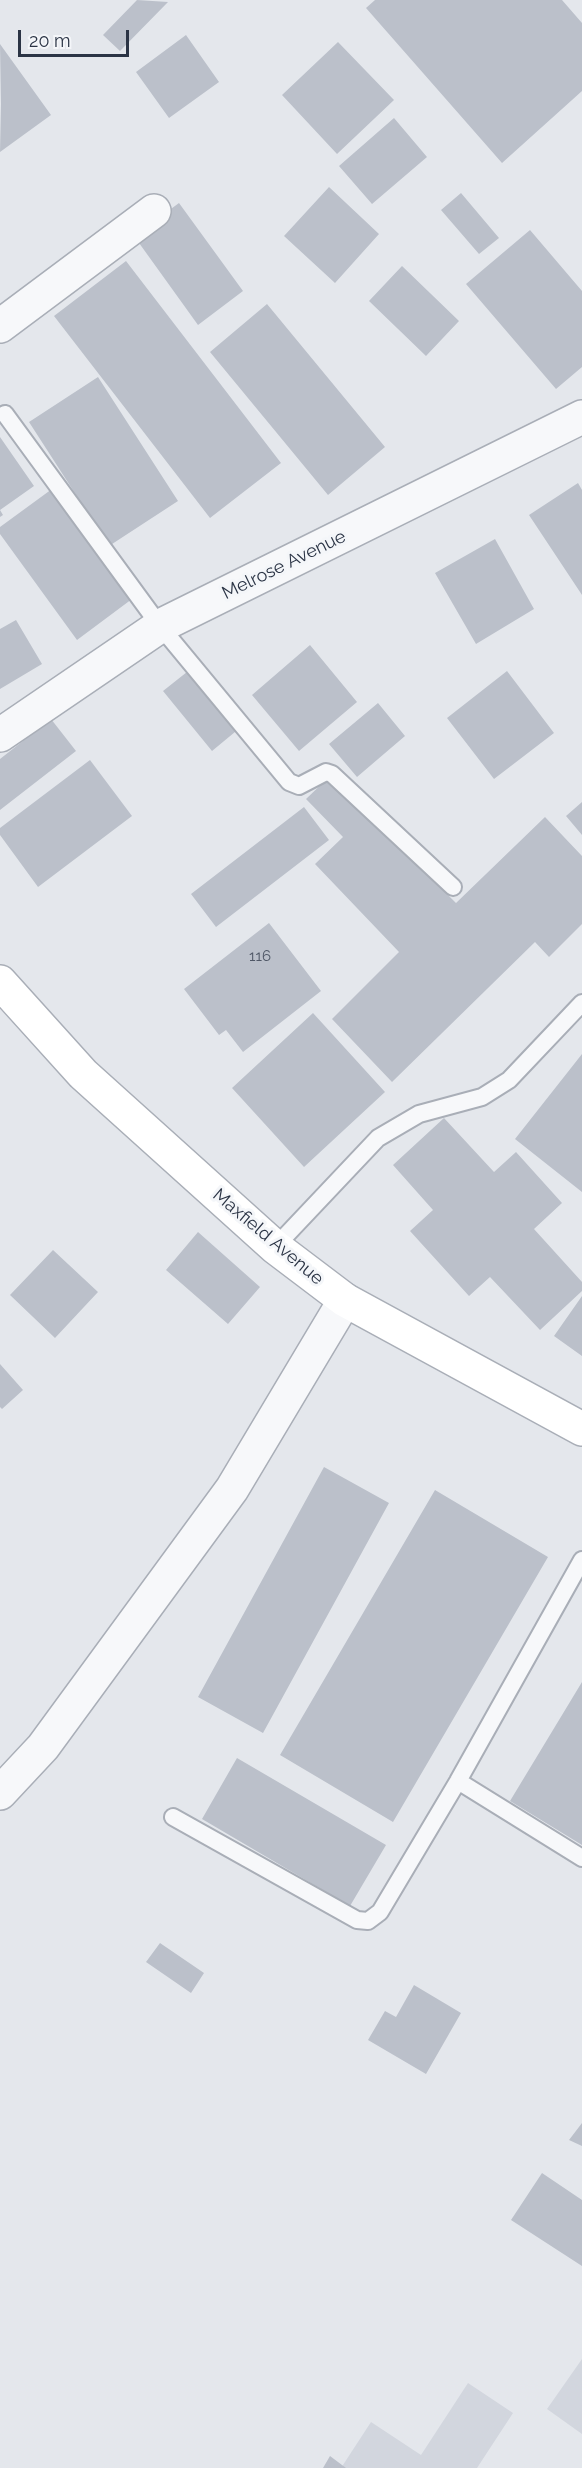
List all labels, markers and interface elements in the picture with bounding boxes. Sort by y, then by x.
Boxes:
scale bar [21,18,132,56]
text: 20 m [29,30,71,51]
street label: Melrose Avenue [219,526,349,604]
house number: 116 [249,947,271,965]
street label: Maxfield Avenue [208,1184,328,1290]

